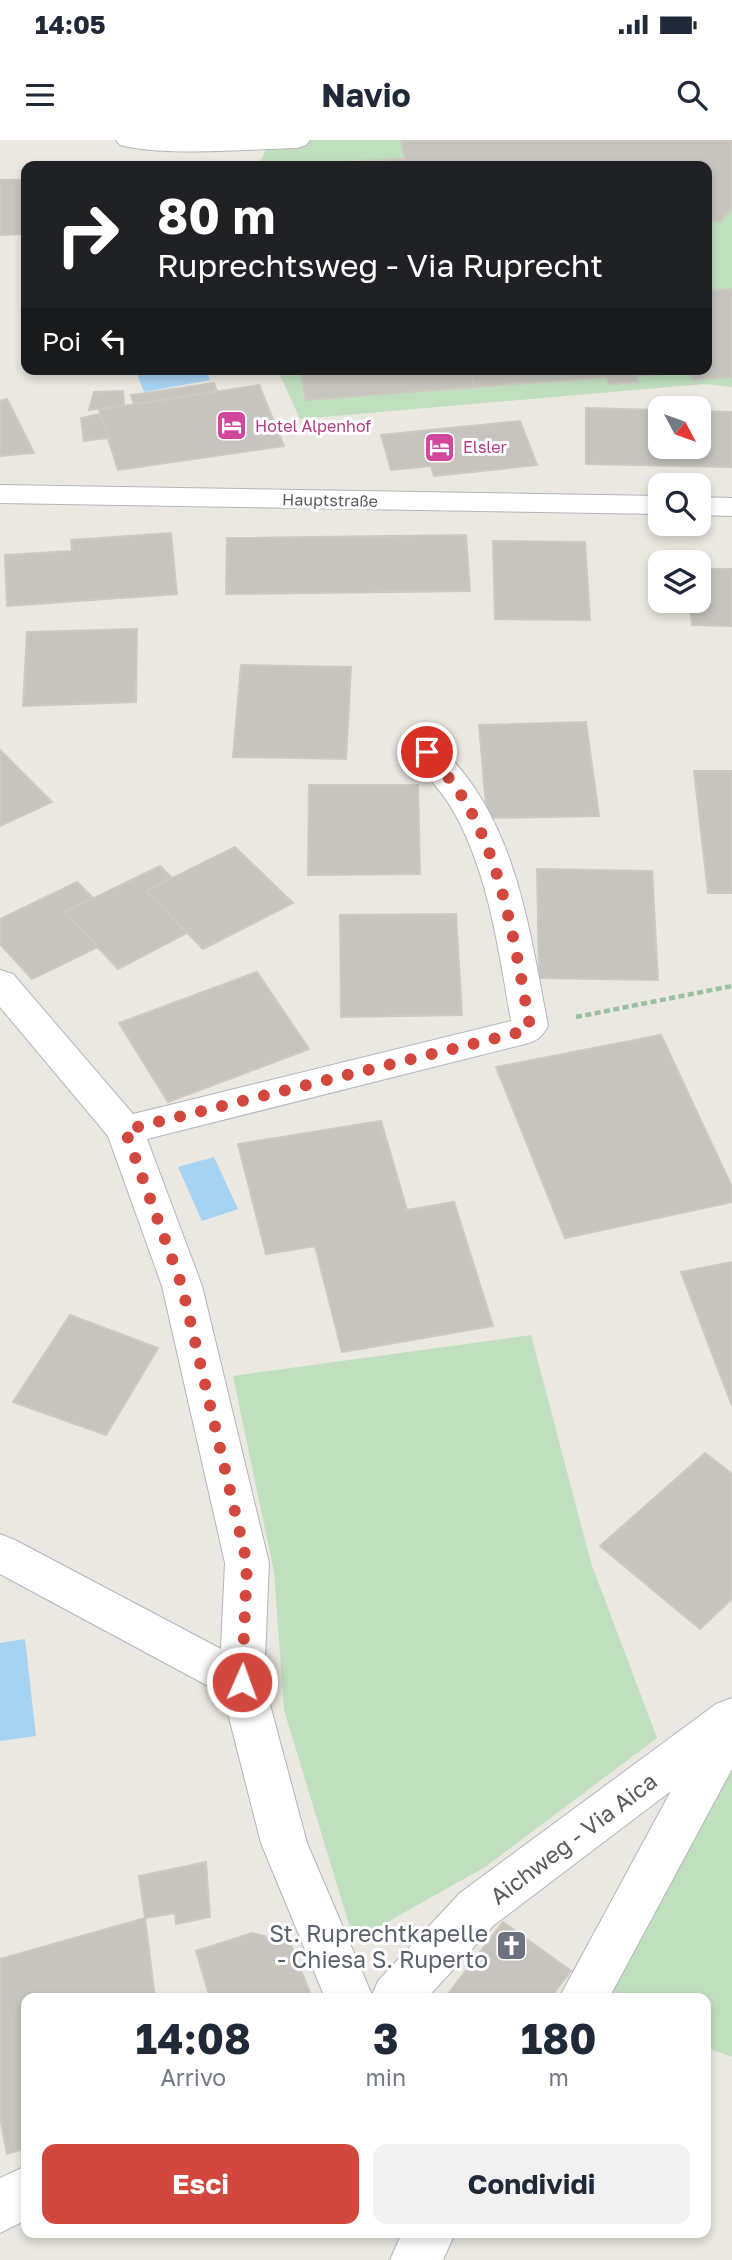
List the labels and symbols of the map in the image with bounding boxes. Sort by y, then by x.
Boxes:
north arrow [648,396,710,458]
hotel icon: Hotel Alpenhof [215,409,249,443]
place label: Hotel Alpenhof [255,416,371,436]
hotel icon: Elsler [423,430,457,464]
place label: Elsler [463,437,507,457]
street label: Hauptstraße [282,489,378,511]
pin [397,722,457,782]
position arrow [205,1645,279,1719]
street label: Aichweg - Via Aica [484,1766,662,1910]
place label: St. Ruprechtkapelle - Chiesa S. Ruperto [269,1919,488,1973]
church icon: St. Ruprechtkapelle - Chiesa S. Ruperto [494,1929,528,1963]

